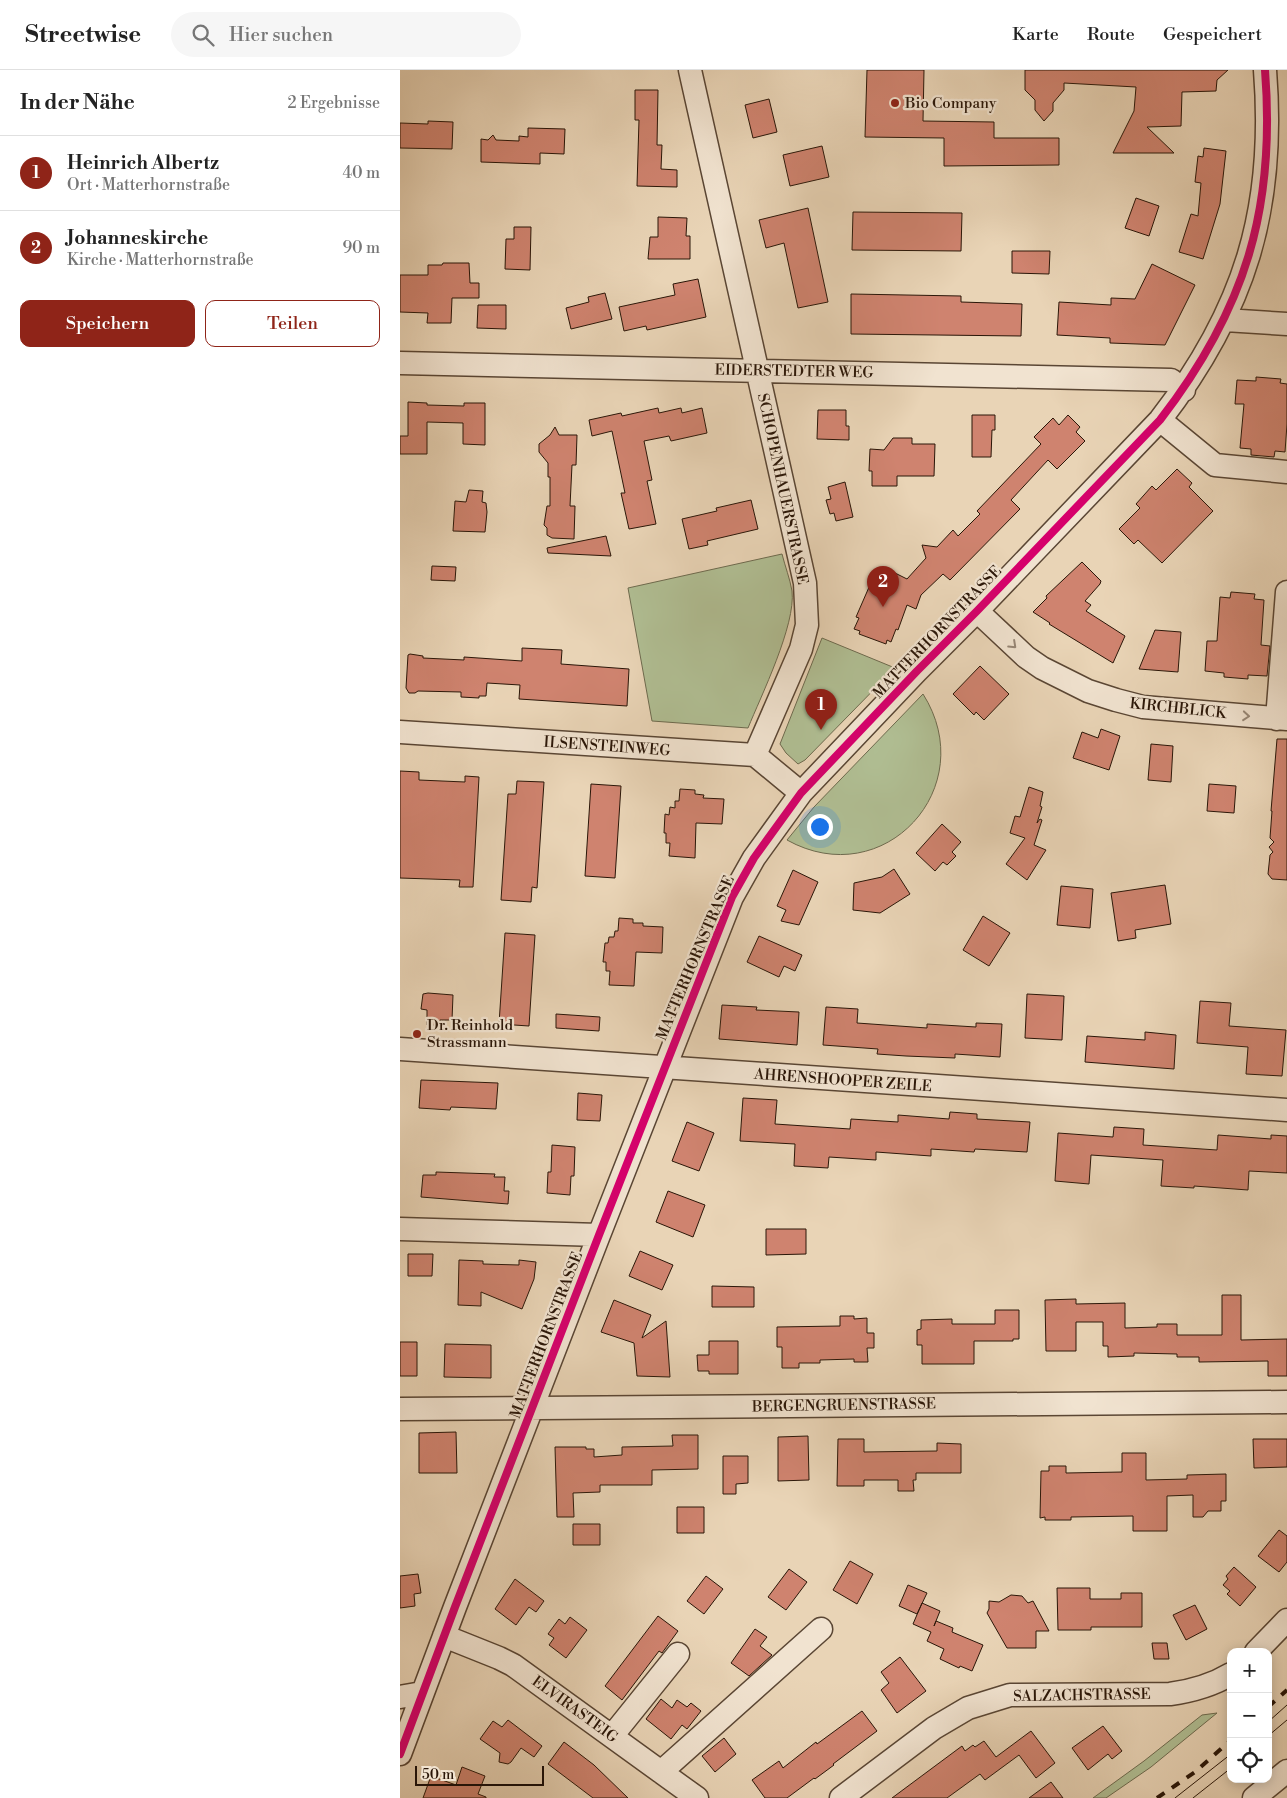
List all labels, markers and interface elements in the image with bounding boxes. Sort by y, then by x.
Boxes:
search box [171,12,521,57]
text: Streetwise [25,20,141,50]
icon: search [189,21,217,49]
text: Hier suchen [229,23,333,47]
text: Karte [1012,23,1059,46]
text: Route [1087,23,1135,46]
text: Gespeichert [1163,23,1262,46]
text: In der Nähe [20,90,135,116]
text: 2 Ergebnisse [288,93,380,113]
place label: Bio Company [904,94,997,113]
marker: Bio Company [889,97,901,109]
text: Heinrich Albertz [67,151,219,175]
text: 1 [32,163,40,183]
text: 40 m [343,163,380,183]
text: Ort · Matterhornstraße [67,175,230,195]
text: Johanneskirche [67,226,208,250]
text: 2 [31,238,41,258]
text: 90 m [342,238,380,258]
text: Kirche · Matterhornstraße [67,250,254,270]
button: Speichern [20,300,195,347]
button: Teilen [205,300,380,347]
street label: EIDERSTEDTER WEG [714,361,874,382]
street label: SCHOPENHAUERSTRASSE [753,392,812,587]
street label: MATTERHORNSTRASSE [869,562,1006,703]
pin: 2 [867,566,899,607]
one-way arrow [1007,639,1016,648]
pin: 1 [805,689,837,730]
street label: KIRCHBLICK [1129,694,1228,723]
one-way arrow [1243,710,1251,721]
street label: ILSENSTEINWEG [543,733,671,760]
your location [807,814,833,840]
street label: MATTERHORNSTRASSE [652,873,739,1044]
place label: Dr. Reinhold Strassmann [427,1016,514,1052]
marker: Dr. Reinhold Strassmann [411,1028,423,1040]
street label: AHRENSHOOPER ZEILE [752,1065,933,1096]
street label: MATTERHORNSTRASSE [506,1249,587,1421]
street label: BERGENGRUENSTRASSE [751,1394,936,1417]
map controls [1227,1648,1272,1783]
button: + [1227,1648,1272,1693]
street label: ELVIRASTEIG [528,1672,621,1747]
street label: SALZACHSTRASSE [1013,1685,1151,1706]
button: − [1227,1693,1272,1738]
button: locate [1227,1738,1272,1783]
scale bar [415,1763,544,1786]
text: 50 m [422,1766,454,1784]

